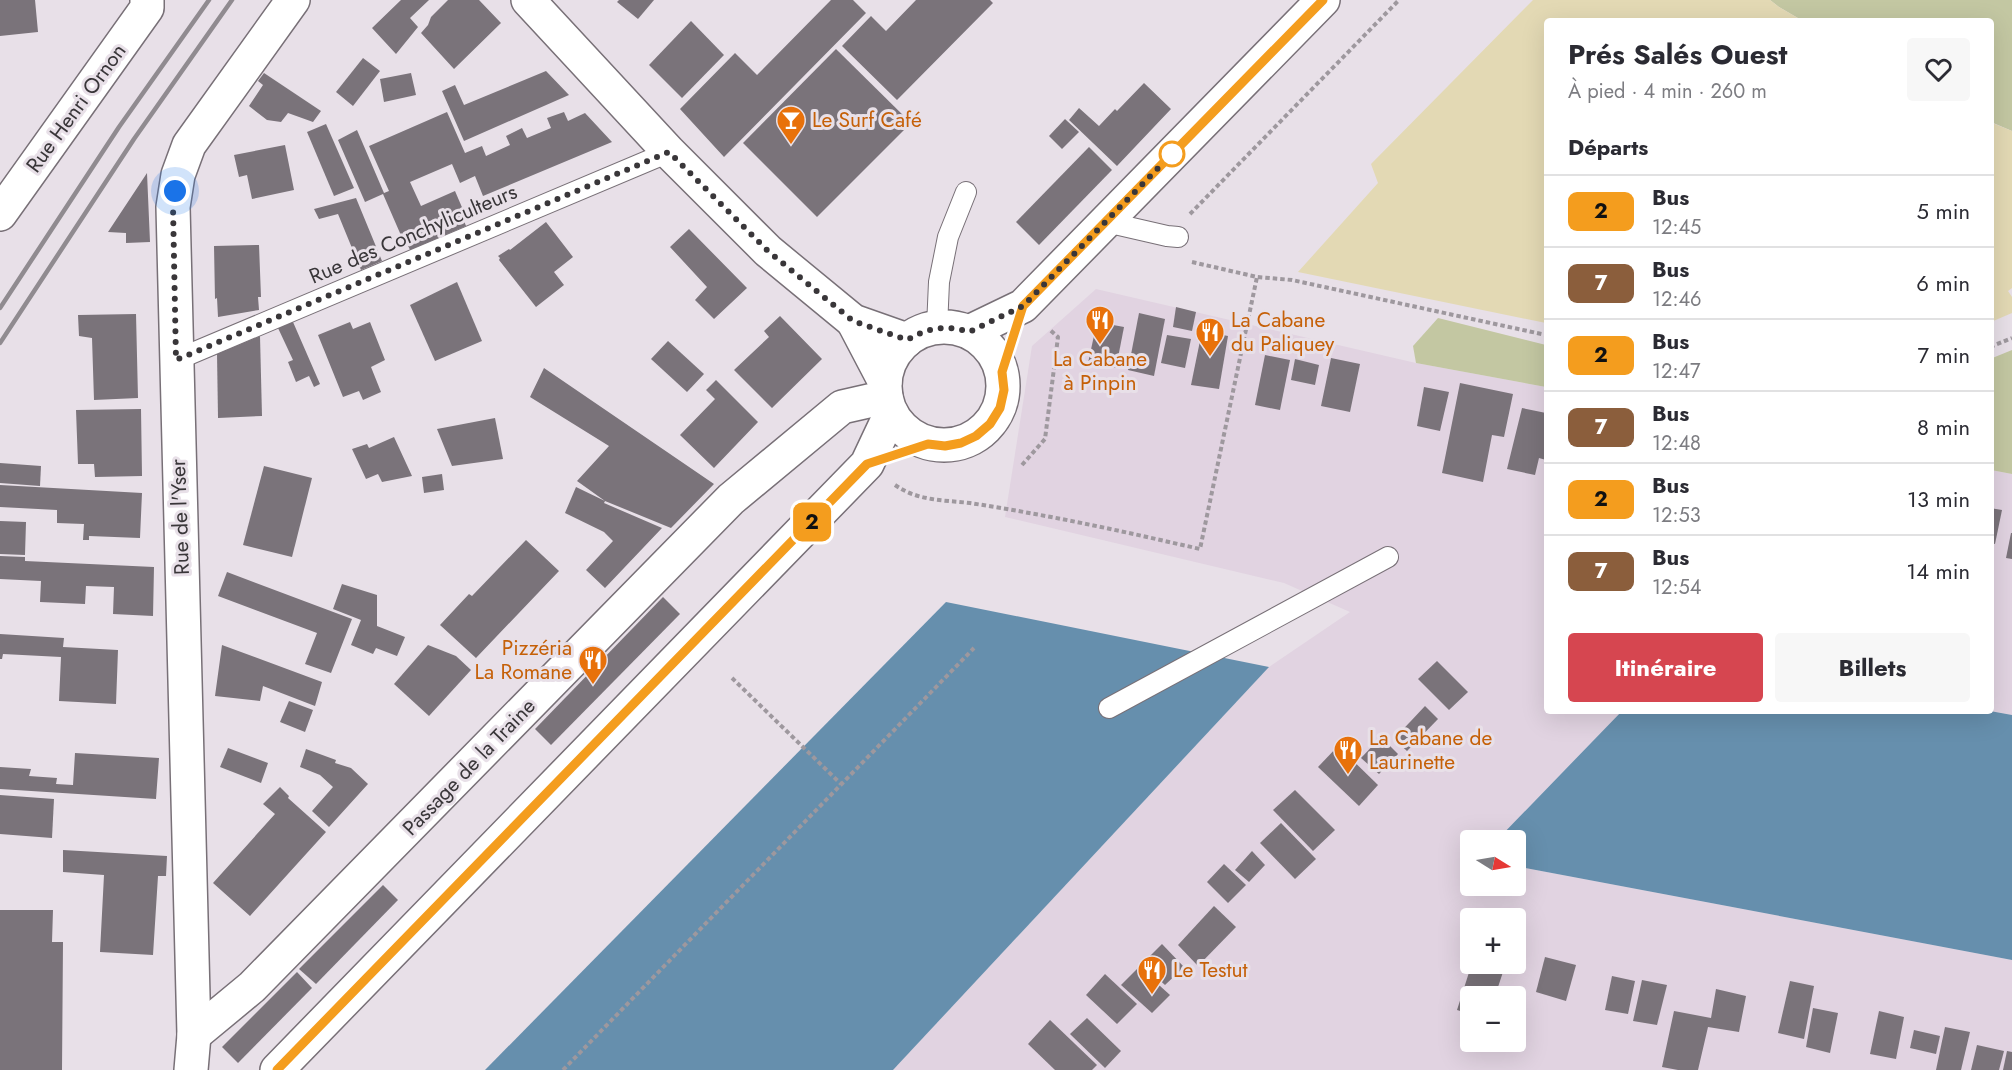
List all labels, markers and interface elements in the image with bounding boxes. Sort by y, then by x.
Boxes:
text: Prés Salés Ouest [1568,34,1787,75]
street label: Rue Henri Ornon [19,37,133,179]
button: heart [1907,38,1970,101]
text: À pied · 4 min · 260 m [1568,77,1767,106]
bar icon: Le Surf Café [775,104,807,146]
place label: Le Surf Café [812,105,922,135]
text: Départs [1568,131,1648,163]
unlabelled marker [1159,141,1185,167]
your location [160,176,190,206]
street label: Rue des Conchyliculteurs [304,177,522,291]
text: Bus [1652,181,1689,213]
text: 5 min [1917,195,1970,227]
text: 2 [1594,196,1608,226]
text: 12:45 [1652,213,1701,242]
text: Bus [1652,253,1689,285]
text: 6 min [1916,267,1970,299]
text: 7 [1595,268,1607,298]
text: 12:46 [1652,285,1702,314]
restaurant icon: La Cabane à Pinpin [1084,304,1116,346]
place label: La Cabane du Paliquey [1231,305,1335,359]
restaurant icon: La Cabane du Paliquey [1194,316,1226,358]
text: Bus [1652,325,1689,357]
text: 7 min [1917,339,1970,371]
text: 2 [1594,340,1608,370]
place label: La Cabane à Pinpin [1053,344,1147,398]
text: 12:47 [1652,357,1701,386]
text: Bus [1652,397,1689,429]
text: 8 min [1917,411,1970,443]
text: 7 [1595,412,1607,442]
text: 12:48 [1652,429,1701,458]
street label: Rue de l'Yser [163,458,197,575]
text: Bus [1652,469,1689,501]
text: 13 min [1907,483,1970,515]
text: 2 [1594,484,1608,514]
text: 12:53 [1652,501,1701,530]
line badge: 2 [792,502,832,542]
text: 2 [805,507,819,537]
text: Bus [1652,541,1689,573]
text: 14 min [1906,555,1970,587]
text: 7 [1595,556,1607,586]
text: 12:54 [1652,573,1701,602]
place label: Pizzéria La Romane [475,633,572,687]
button: Itinéraire [1568,633,1763,702]
button: Billets [1775,633,1970,702]
restaurant icon: Pizzéria La Romane [577,644,609,686]
street label: Passage de la Traine [396,692,542,842]
place label: La Cabane de Laurinette [1369,723,1493,777]
restaurant icon: La Cabane de Laurinette [1332,734,1364,776]
north arrow [1460,830,1526,896]
map controls [1460,830,1526,1052]
button: + [1460,908,1526,974]
restaurant icon: Le Testut [1136,954,1168,996]
place label: Le Testut [1173,955,1248,985]
button: − [1460,986,1526,1052]

